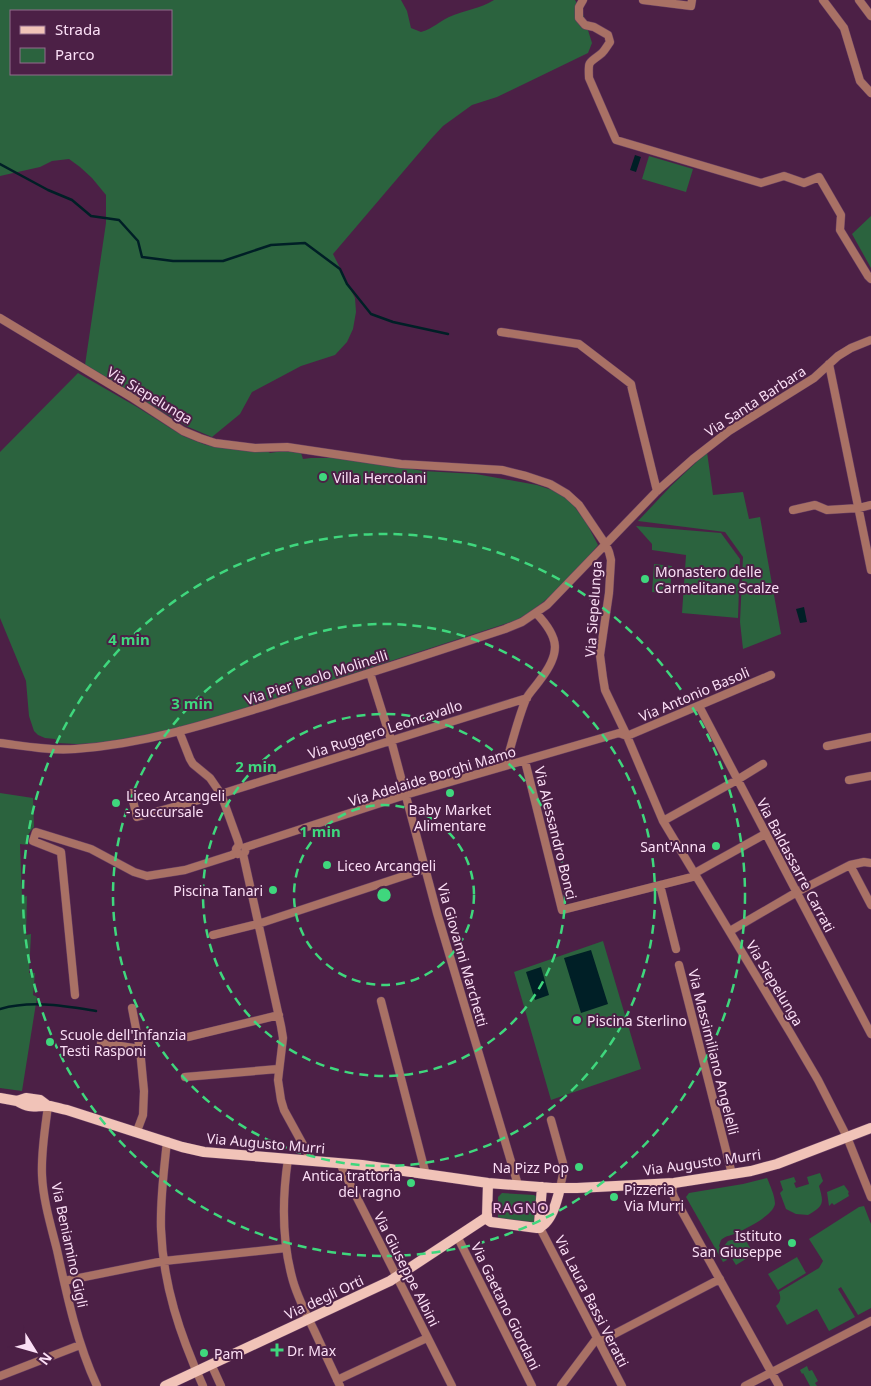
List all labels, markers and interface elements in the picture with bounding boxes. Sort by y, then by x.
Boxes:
legend [10,10,172,75]
text: Strada [55,19,101,39]
text: Parco [55,44,95,64]
street label: Via Santa Barbara [701,361,809,441]
street label: Via Siepelunga [104,362,196,428]
place label: Villa Hercolani [333,468,426,487]
marker: Villa Hercolani [317,471,329,483]
street label: Via Siepelunga [580,560,606,658]
place label: Monastero delle Carmelitane Scalze [655,562,779,597]
marker: Monastero delle Carmelitane Scalze [639,573,651,585]
text: 4 min [108,629,150,649]
street label: Via Pier Paolo Molinelli [242,645,390,709]
street label: Via Antonio Basoli [636,662,752,726]
text: 3 min [171,693,213,713]
street label: Via Ruggero Leoncavallo [305,695,465,763]
street label: Via Adelaide Borghi Mamo [346,741,518,811]
text: 2 min [235,756,277,776]
street label: Via Alessandro Bonci [530,764,582,902]
place label: Liceo Arcangeli - succursale [126,786,225,821]
marker: Baby Market Alimentare [444,787,456,799]
street label: Via Baldassarre Carrati [753,795,839,935]
marker: Liceo Arcangeli - succursale [110,797,122,809]
place label: Baby Market Alimentare [409,800,491,835]
text: 1 min [299,821,341,841]
place label: Sant'Anna [640,837,706,856]
marker: Sant'Anna [710,840,722,852]
place label: Liceo Arcangeli [337,856,436,875]
marker: Liceo Arcangeli [321,859,333,871]
place label: Piscina Tanari [173,881,263,900]
street label: Via Giovanni Marchetti [433,881,493,1029]
marker: Piscina Tanari [267,884,279,896]
centre of rings [375,886,393,904]
street label: Via Siepelunga [742,937,808,1029]
street label: Via Massimiliano Angelelli [684,967,744,1137]
place label: Piscina Sterlino [587,1011,687,1030]
marker: Piscina Sterlino [571,1014,583,1026]
place label: Scuole dell'Infanzia Testi Rasponi [60,1025,186,1060]
marker: Scuole dell'Infanzia Testi Rasponi [44,1036,56,1048]
street label: Via Augusto Murri [206,1128,326,1158]
street label: Via Augusto Murri [642,1144,762,1180]
place label: Na Pizz Pop [492,1158,569,1177]
marker: Na Pizz Pop [573,1161,585,1173]
place label: Antica trattoria del ragno [302,1166,401,1201]
marker: Antica trattoria del ragno [405,1177,417,1189]
place label: Pizzeria Via Murri [624,1180,684,1215]
street label: Via Beniamino Gigli [47,1181,93,1309]
marker: Pizzeria Via Murri [608,1191,620,1203]
district label: RAGNO [492,1197,550,1217]
street label: Via Giuseppe Albini [370,1208,444,1330]
place label: Istituto San Giuseppe [692,1226,782,1261]
street label: Via Laura Bassi Veratti [551,1232,633,1370]
marker: Istituto San Giuseppe [786,1237,798,1249]
street label: Via Gaetano Giordani [467,1239,545,1373]
street label: Via degli Orti [282,1270,366,1324]
north arrow [10,1326,60,1376]
place label: Dr. Max [287,1341,337,1360]
place label: Pam [214,1344,243,1363]
marker: Dr. Max [271,1344,283,1356]
marker: Pam [198,1347,210,1359]
text: N [35,1349,57,1369]

